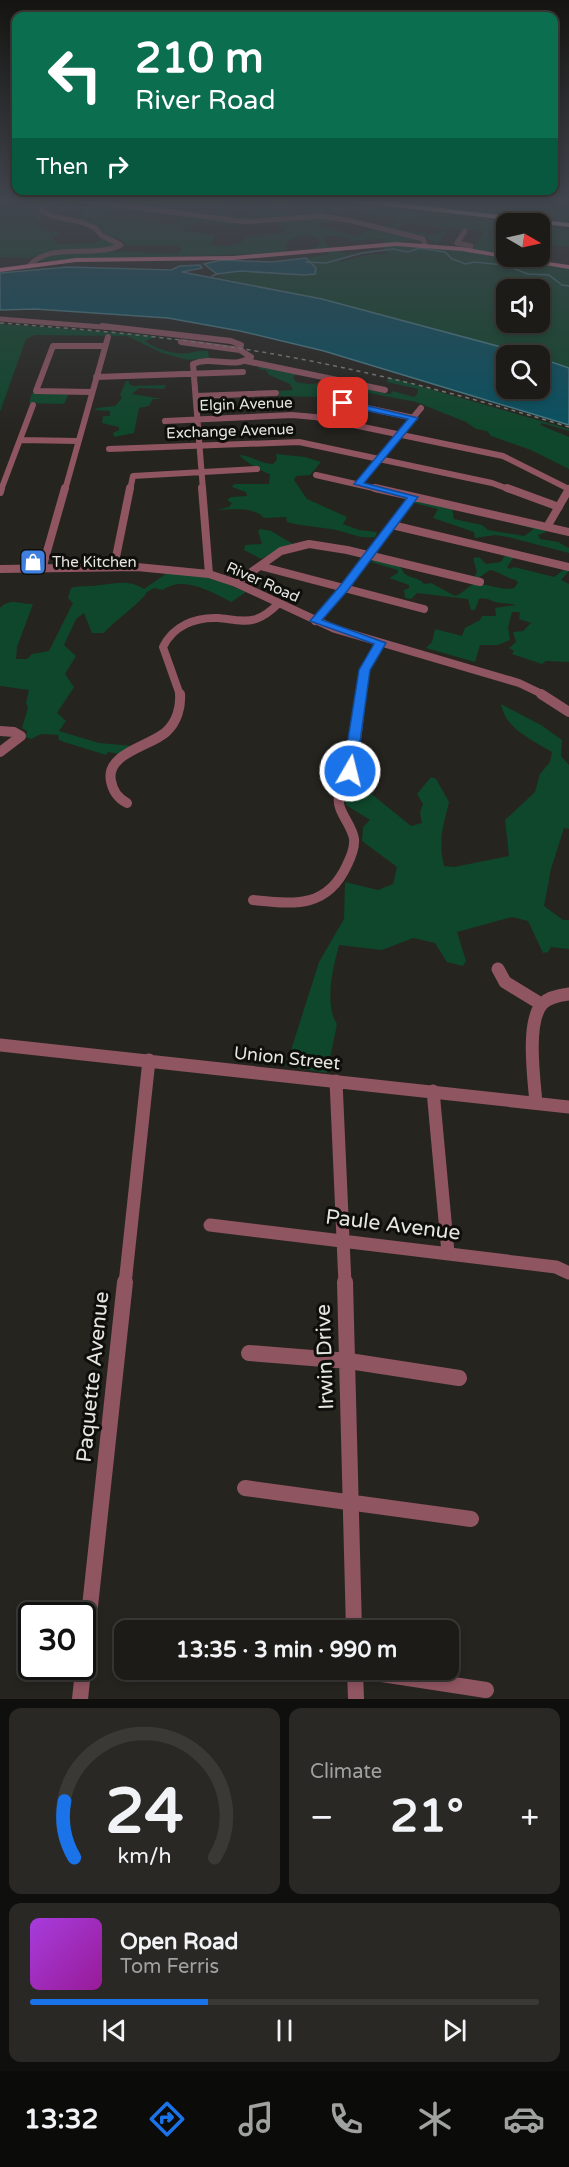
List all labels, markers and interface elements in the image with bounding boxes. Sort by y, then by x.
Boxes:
text: 210 m [135,33,264,84]
icon: left [36,36,114,114]
text: River Road [135,84,276,117]
icon: right [101,150,134,183]
text: Then [36,154,89,180]
north arrow [496,213,550,267]
map controls [496,213,550,399]
button: sound [496,279,550,333]
button: search [496,345,550,399]
pin [317,377,368,428]
icon: arrive [326,386,359,419]
street label: Elgin Avenue [199,393,293,415]
street label: Exchange Avenue [166,420,294,442]
shop icon: The Kitchen [18,547,48,577]
place label: The Kitchen [52,553,137,571]
street label: River Road [224,558,302,606]
position arrow [318,739,382,803]
street label: Union Street [233,1041,341,1075]
street label: Paule Avenue [324,1204,462,1246]
street label: Paquette Avenue [72,1290,114,1464]
street label: Irwin Drive [311,1304,339,1410]
speed limit sign: 30 [18,1602,96,1680]
text: 13:35 · 3 min · 990 m [176,1637,397,1663]
text: Climate [310,1760,382,1784]
text: 24 [105,1775,184,1850]
text: 21° [390,1790,464,1844]
text: − [310,1798,334,1837]
text: + [520,1798,539,1837]
text: km/h [118,1843,171,1869]
text: Open Road [120,1929,238,1955]
text: Tom Ferris [120,1955,219,1979]
icon: previous [98,2014,131,2047]
icon: pause [268,2014,301,2047]
icon: next [438,2014,471,2047]
icon: directions [146,2098,188,2140]
icon: music [235,2098,277,2140]
icon: phone [325,2098,367,2140]
icon: climate [414,2098,456,2140]
icon: car [503,2098,545,2140]
text: 13:32 [24,2103,99,2136]

